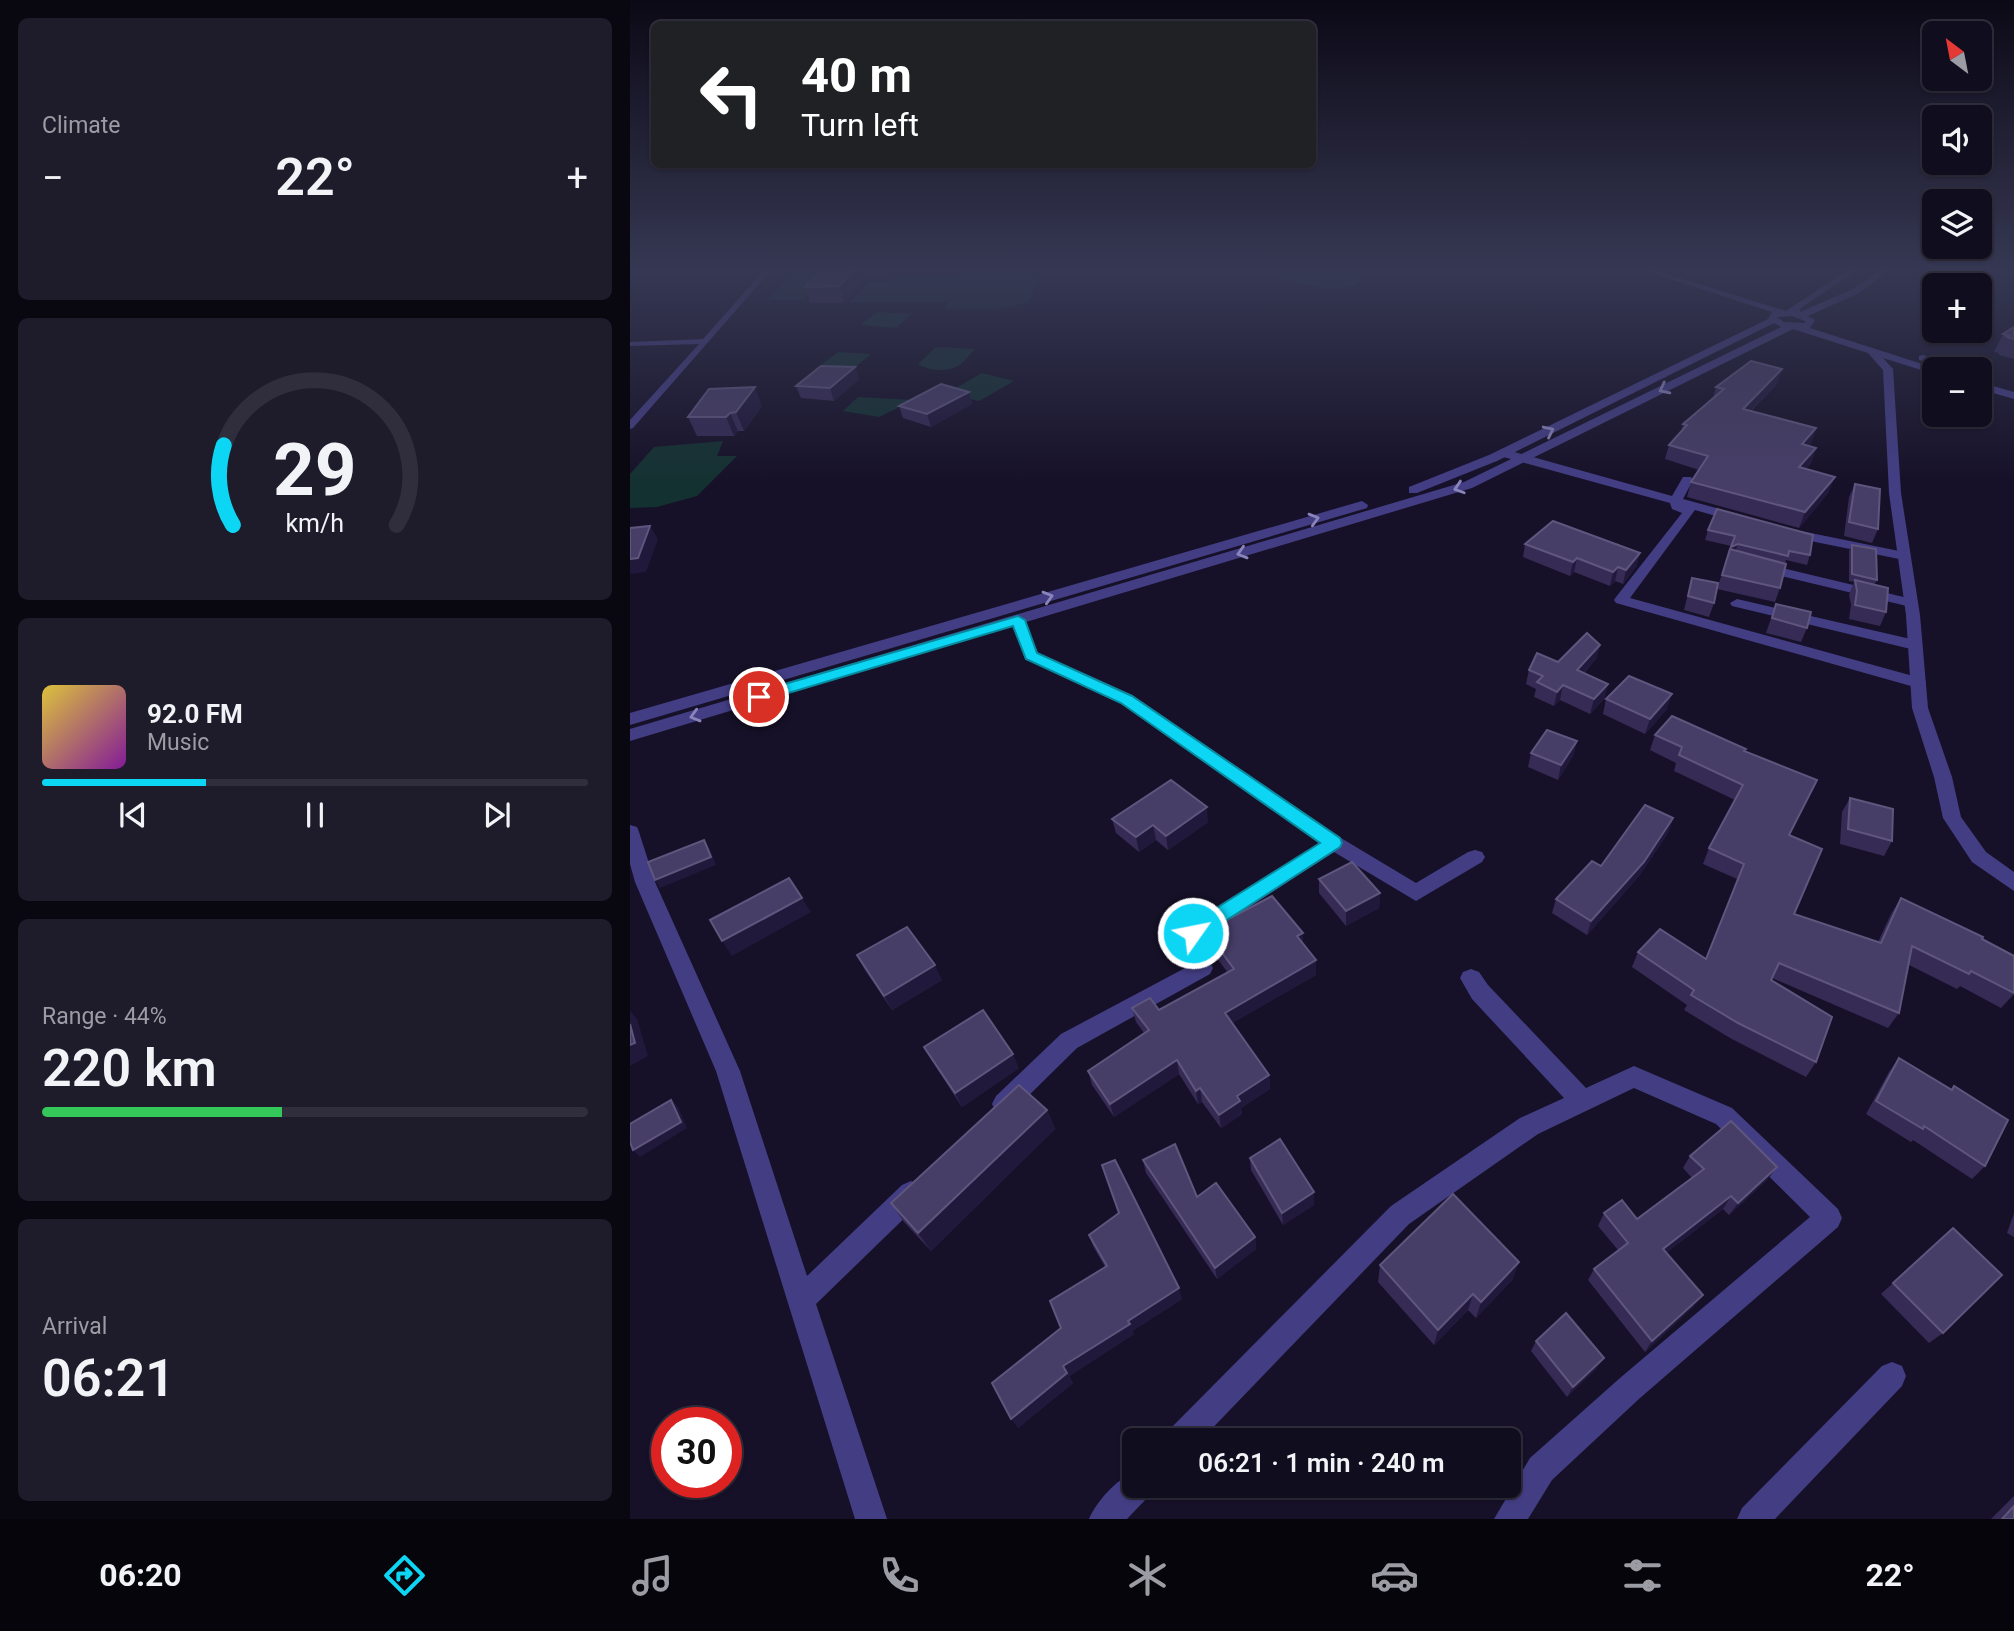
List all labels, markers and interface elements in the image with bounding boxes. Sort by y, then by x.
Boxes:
north arrow [1922,21,1992,91]
map controls [1922,21,1992,427]
text: 40 m [801,47,912,104]
icon: left [686,49,777,140]
button: sound [1922,105,1992,175]
text: Turn left [801,106,919,144]
text: Climate [42,112,121,139]
text: 22° [275,147,355,208]
text: − [42,156,64,200]
text: + [566,156,588,200]
button: layers [1922,189,1992,259]
button: + [1922,273,1992,343]
button: − [1922,357,1992,427]
one-way arrow [1659,381,1671,395]
one-way arrow [1542,425,1554,439]
text: 29 [273,428,357,514]
one-way arrow [1454,480,1466,494]
text: km/h [286,509,344,538]
one-way arrow [1307,512,1319,527]
one-way arrow [1236,545,1248,560]
one-way arrow [1042,591,1054,606]
pin [729,667,789,727]
icon: arrive [740,678,778,716]
text: 92.0 FM [147,699,243,729]
one-way arrow [689,707,701,722]
text: Music [147,729,209,756]
icon: previous [114,796,152,834]
icon: pause [296,796,334,834]
icon: next [478,796,516,834]
position arrow [1156,896,1230,970]
text: Range · 44% [42,1003,167,1030]
text: 220 km [42,1038,217,1099]
text: Arrival [42,1313,107,1340]
text: 06:21 [42,1348,175,1409]
speed limit sign: 30 [651,1407,742,1498]
text: 06:21 · 1 min · 240 m [1198,1448,1445,1478]
icon: directions [380,1551,429,1600]
icon: music [628,1551,677,1600]
icon: phone [875,1551,924,1600]
icon: climate [1123,1551,1172,1600]
icon: car [1370,1551,1419,1600]
icon: filters [1618,1551,1667,1600]
text: 06:20 [99,1556,182,1594]
text: 22° [1865,1556,1915,1594]

